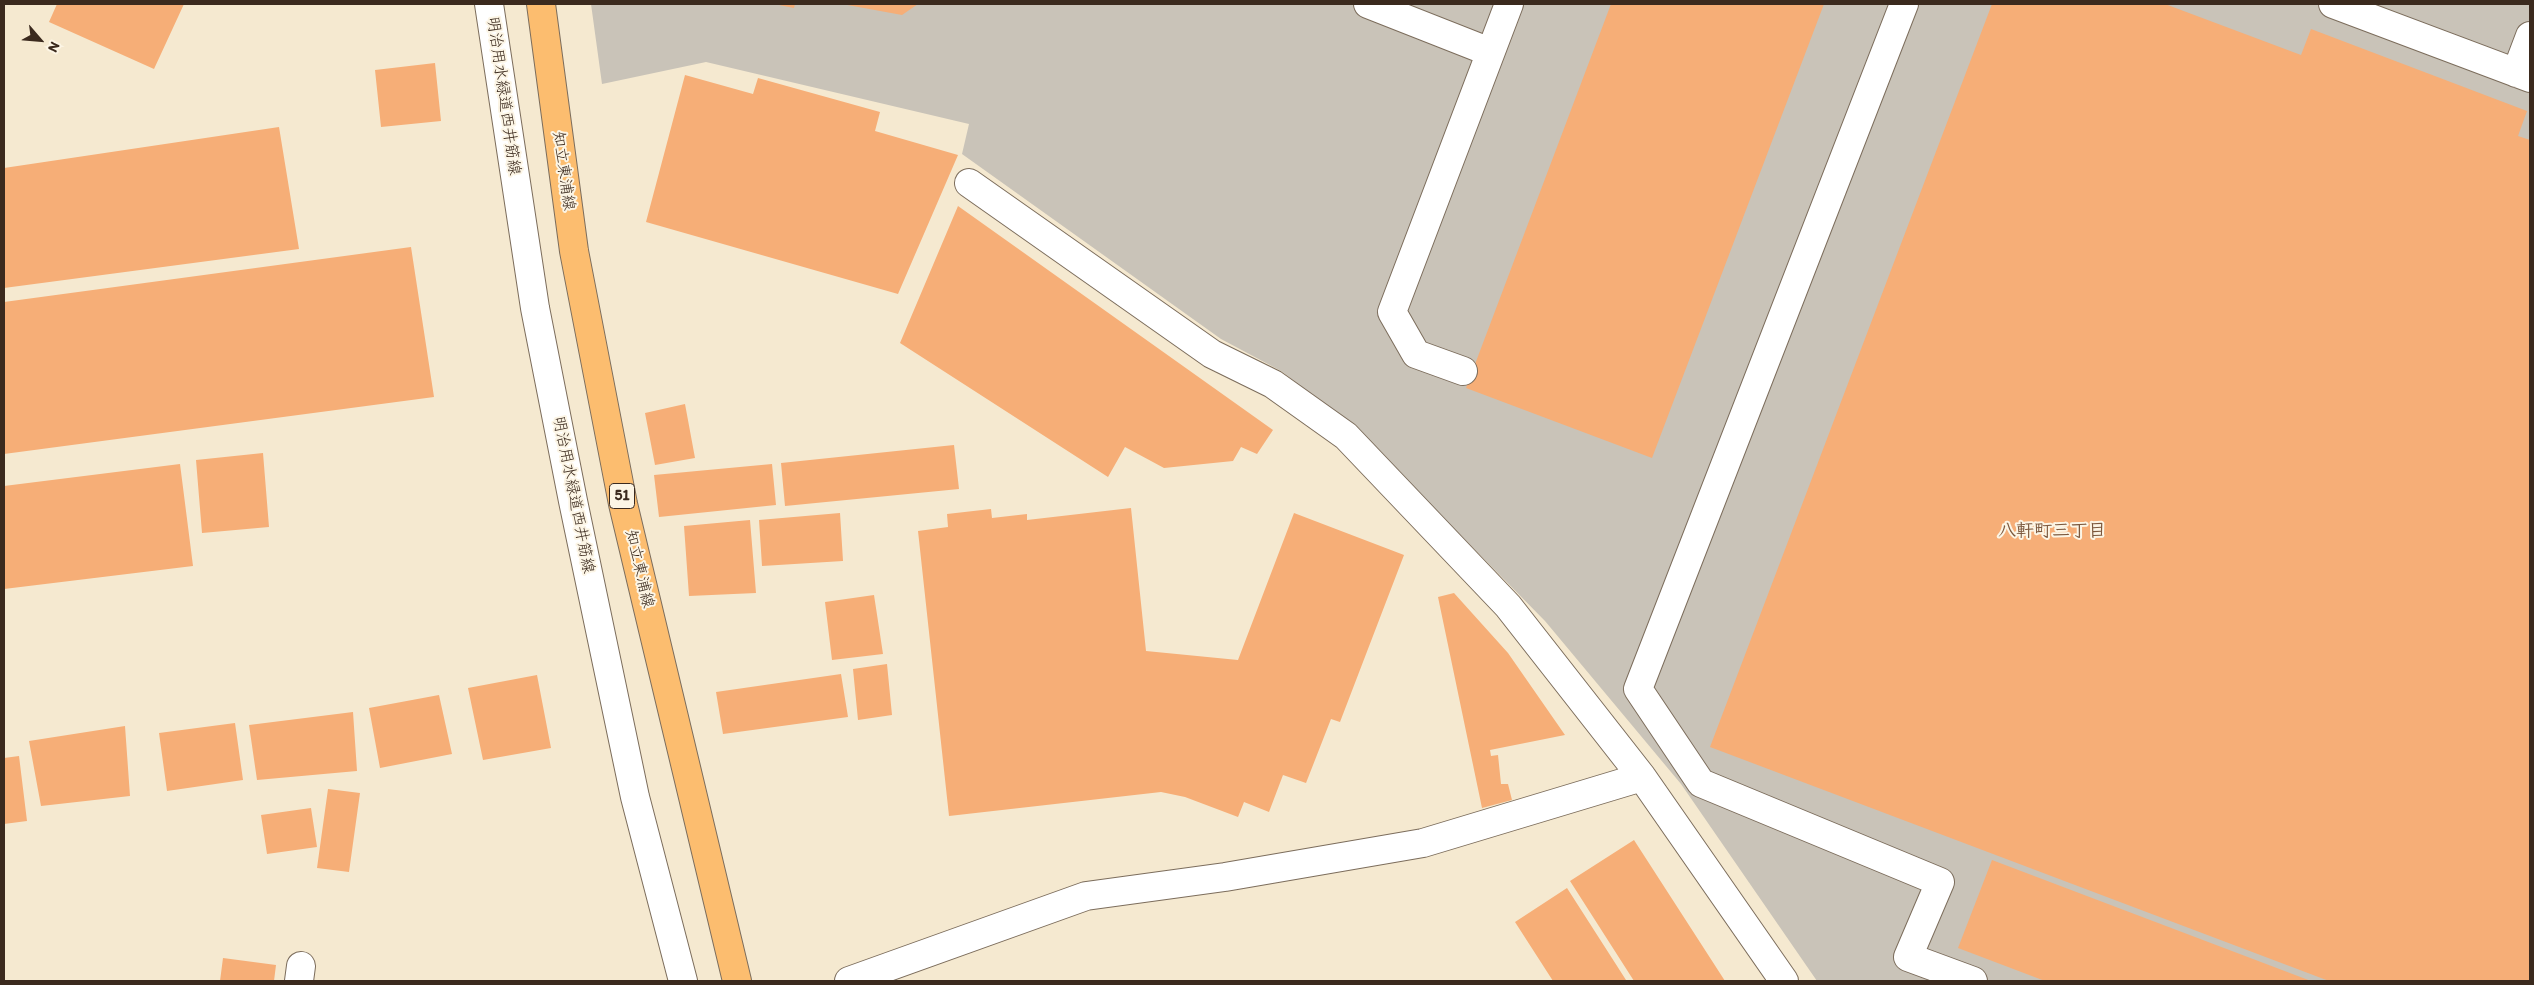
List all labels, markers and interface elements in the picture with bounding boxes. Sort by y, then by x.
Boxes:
north arrow [15,15,65,65]
street label: 明治用水緑道西井筋線 [482,15,524,177]
text: N [44,39,64,55]
street label: 知立東浦線 [548,130,578,212]
street label: 明治用水緑道西井筋線 [548,415,598,575]
road number: 51 [610,484,634,508]
district label: 八軒町三丁目 [1998,520,2106,542]
street label: 知立東浦線 [621,528,657,610]

